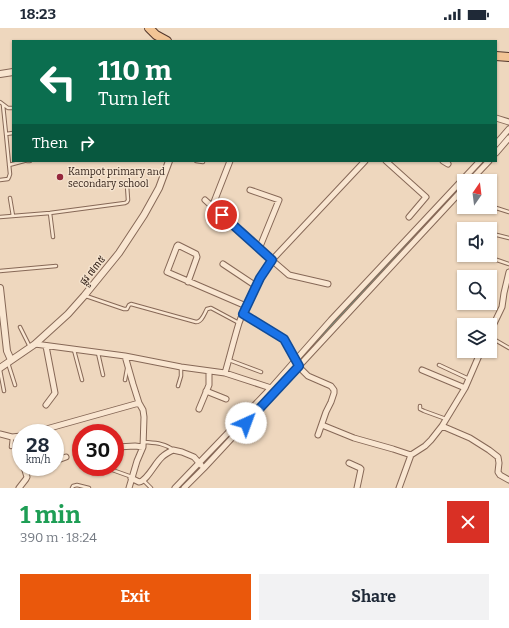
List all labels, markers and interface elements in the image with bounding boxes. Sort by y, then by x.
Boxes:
text: 18:23 [20,5,56,23]
text: 110 m [98,54,172,87]
icon: left [32,56,84,108]
text: Turn left [98,88,170,110]
icon: right [76,132,98,154]
text: Then [32,134,68,152]
place label: Kampot primary and secondary school [68,166,165,190]
marker: Kampot primary and secondary school [55,172,65,182]
north arrow [457,174,497,214]
map controls [457,174,497,358]
pin [205,198,239,232]
icon: arrive [211,204,233,226]
button: sound [457,222,497,262]
street label: ផ្លូវ ៧៣៥ [77,253,111,290]
button: search [457,270,497,310]
button: layers [457,318,497,358]
position arrow [225,402,267,444]
speed limit sign: 30 [72,424,124,476]
text: 28 [26,433,50,457]
text: km/h [26,454,50,466]
text: 1 min [20,501,81,529]
button: close [447,501,489,543]
text: 390 m · 18:24 [20,530,97,545]
button: Exit [20,574,251,620]
button: Share [259,574,489,620]

